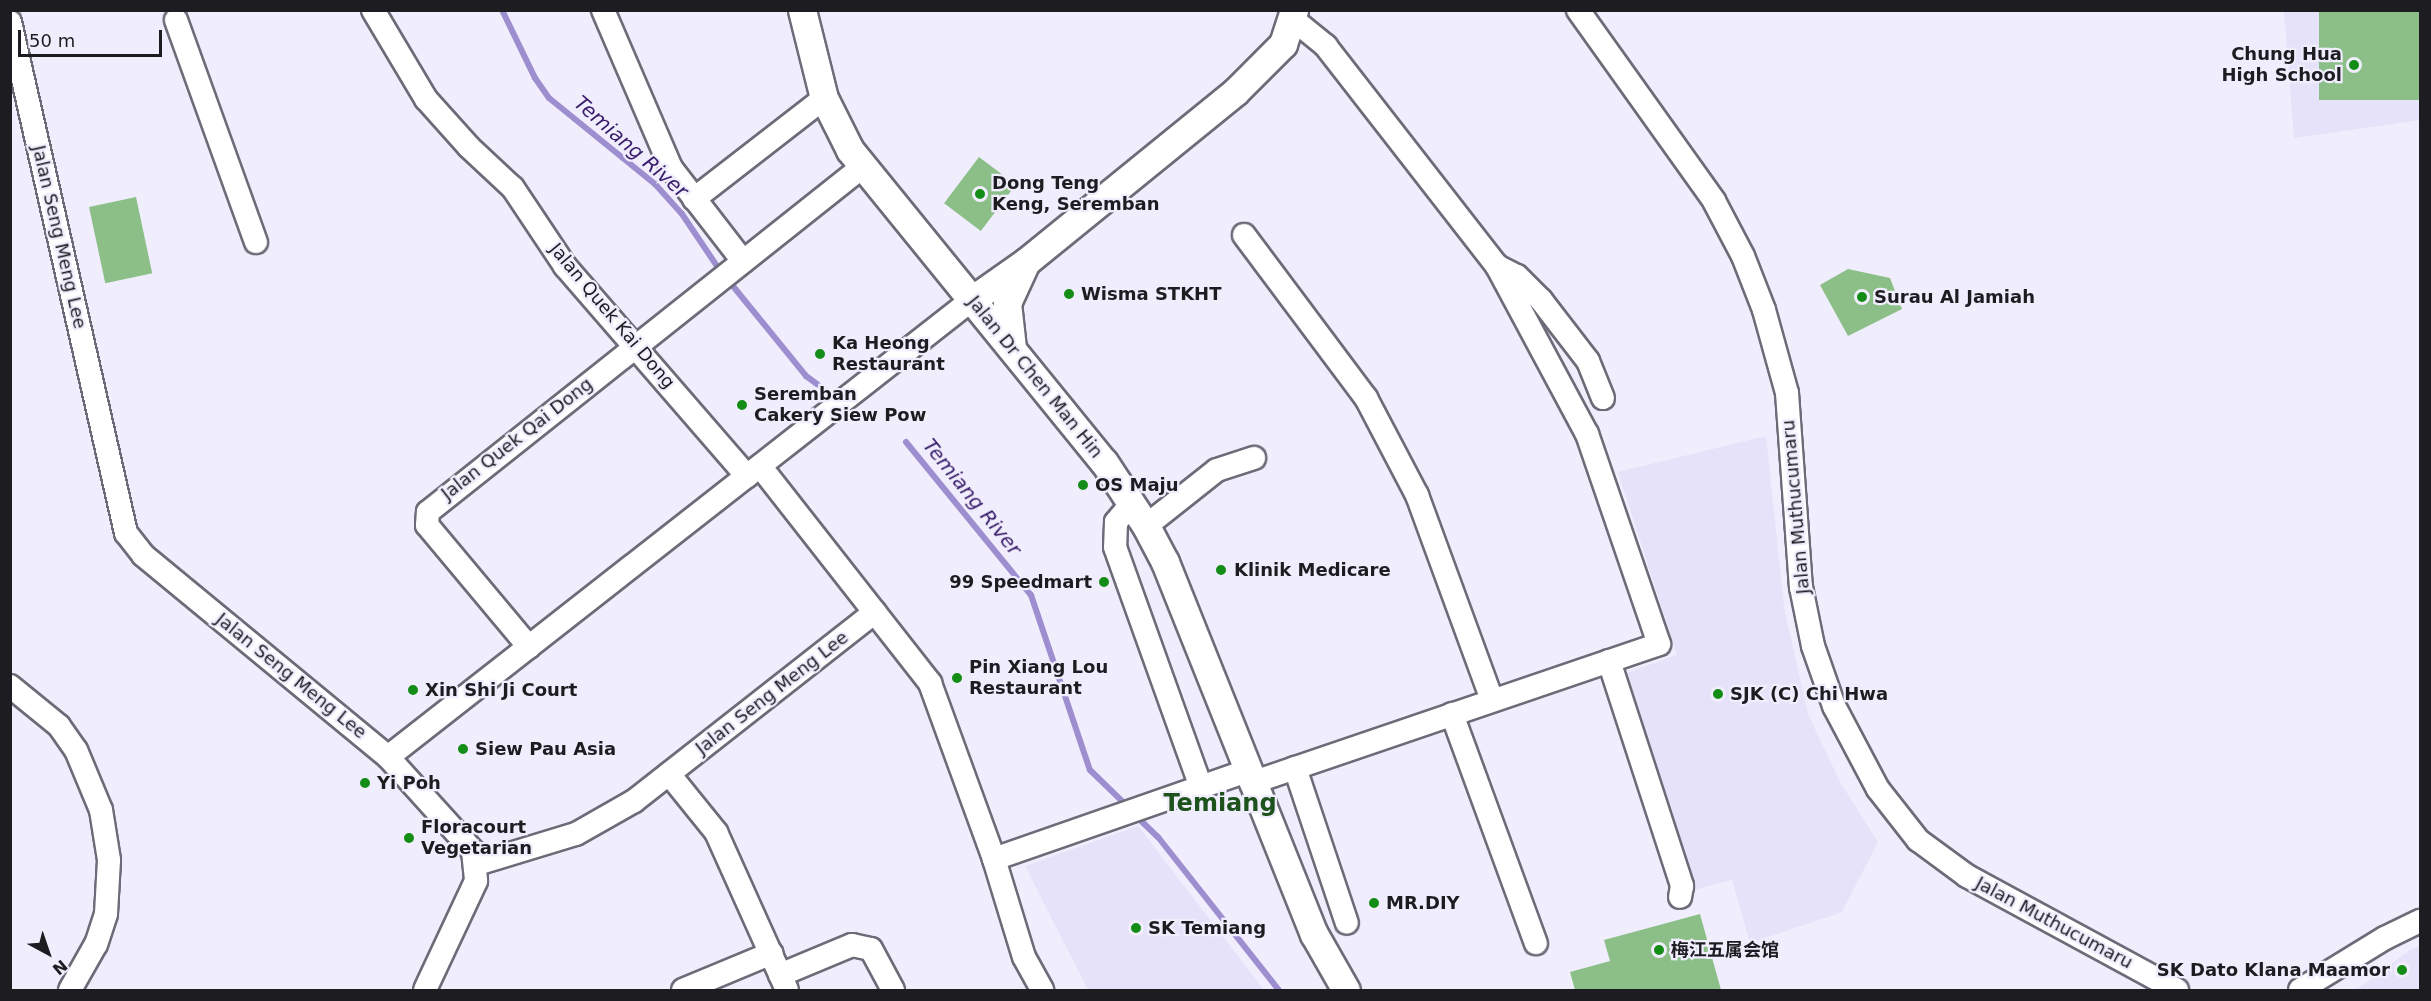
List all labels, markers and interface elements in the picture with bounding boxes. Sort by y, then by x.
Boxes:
scale bar [21,18,165,56]
text: 50 m [29,30,75,51]
place label: Chung Hua High School [2221,44,2342,86]
marker: Chung Hua High School [2347,58,2361,72]
water label: Temiang River [569,91,693,203]
street label: Jalan Seng Meng Lee [27,143,91,331]
place label: Dong Teng Keng, Seremban [992,173,1160,216]
marker: Dong Teng Keng, Seremban [973,187,987,201]
street label: Jalan Quek Kai Dong [545,239,679,393]
place label: Wisma STKHT [1081,283,1221,305]
place label: Surau Al Jamiah [1874,286,2035,308]
marker: Wisma STKHT [1062,287,1076,301]
marker: Surau Al Jamiah [1855,290,1869,304]
street label: Jalan Dr Chen Man Hin [963,292,1107,462]
place label: Ka Heong Restaurant [832,333,945,376]
marker: Ka Heong Restaurant [813,347,827,361]
street label: Jalan Quek Qai Dong [437,373,597,505]
place label: Seremban Cakery Siew Pow [754,384,926,426]
marker: Seremban Cakery Siew Pow [735,398,749,412]
street label: Jalan Muthucumaru [1778,419,1814,595]
water label: Temiang River [918,434,1026,560]
place label: OS Maju [1095,474,1179,496]
marker: OS Maju [1076,478,1090,492]
place label: Klinik Medicare [1234,559,1391,581]
marker: Klinik Medicare [1212,561,1230,579]
place label: 99 Speedmart [949,571,1092,593]
marker: 99 Speedmart [1097,575,1111,589]
street label: Jalan Seng Meng Lee [211,609,371,743]
street label: Jalan Seng Meng Lee [691,627,853,759]
place label: Pin Xiang Lou Restaurant [969,657,1108,700]
marker: Pin Xiang Lou Restaurant [950,671,964,685]
place label: Xin Shi Ji Court [425,679,577,701]
marker: Xin Shi Ji Court [406,683,420,697]
place label: SJK (C) Chi Hwa [1730,683,1888,705]
marker: SJK (C) Chi Hwa [1711,687,1725,701]
place label: Siew Pau Asia [475,738,616,760]
marker: Siew Pau Asia [456,742,470,756]
place label: Yi Poh [377,772,441,794]
marker: Yi Poh [358,776,372,790]
district label: Temiang [1163,790,1277,818]
place label: Floracourt Vegetarian [421,817,532,860]
marker: Floracourt Vegetarian [402,831,416,845]
street label: Jalan Muthucumaru [1972,872,2136,974]
place label: MR.DIY [1386,892,1460,914]
marker: MR.DIY [1367,896,1381,910]
place label: SK Temiang [1148,917,1266,939]
marker: SK Temiang [1129,921,1143,935]
north arrow [18,923,78,983]
place label: 梅江五属会馆 [1671,939,1779,961]
marker: 梅江五属会馆 [1652,943,1666,957]
text: N [49,956,71,979]
place label: SK Dato Klana Maamor [2157,959,2390,981]
marker: SK Dato Klana Maamor [2395,963,2409,977]

